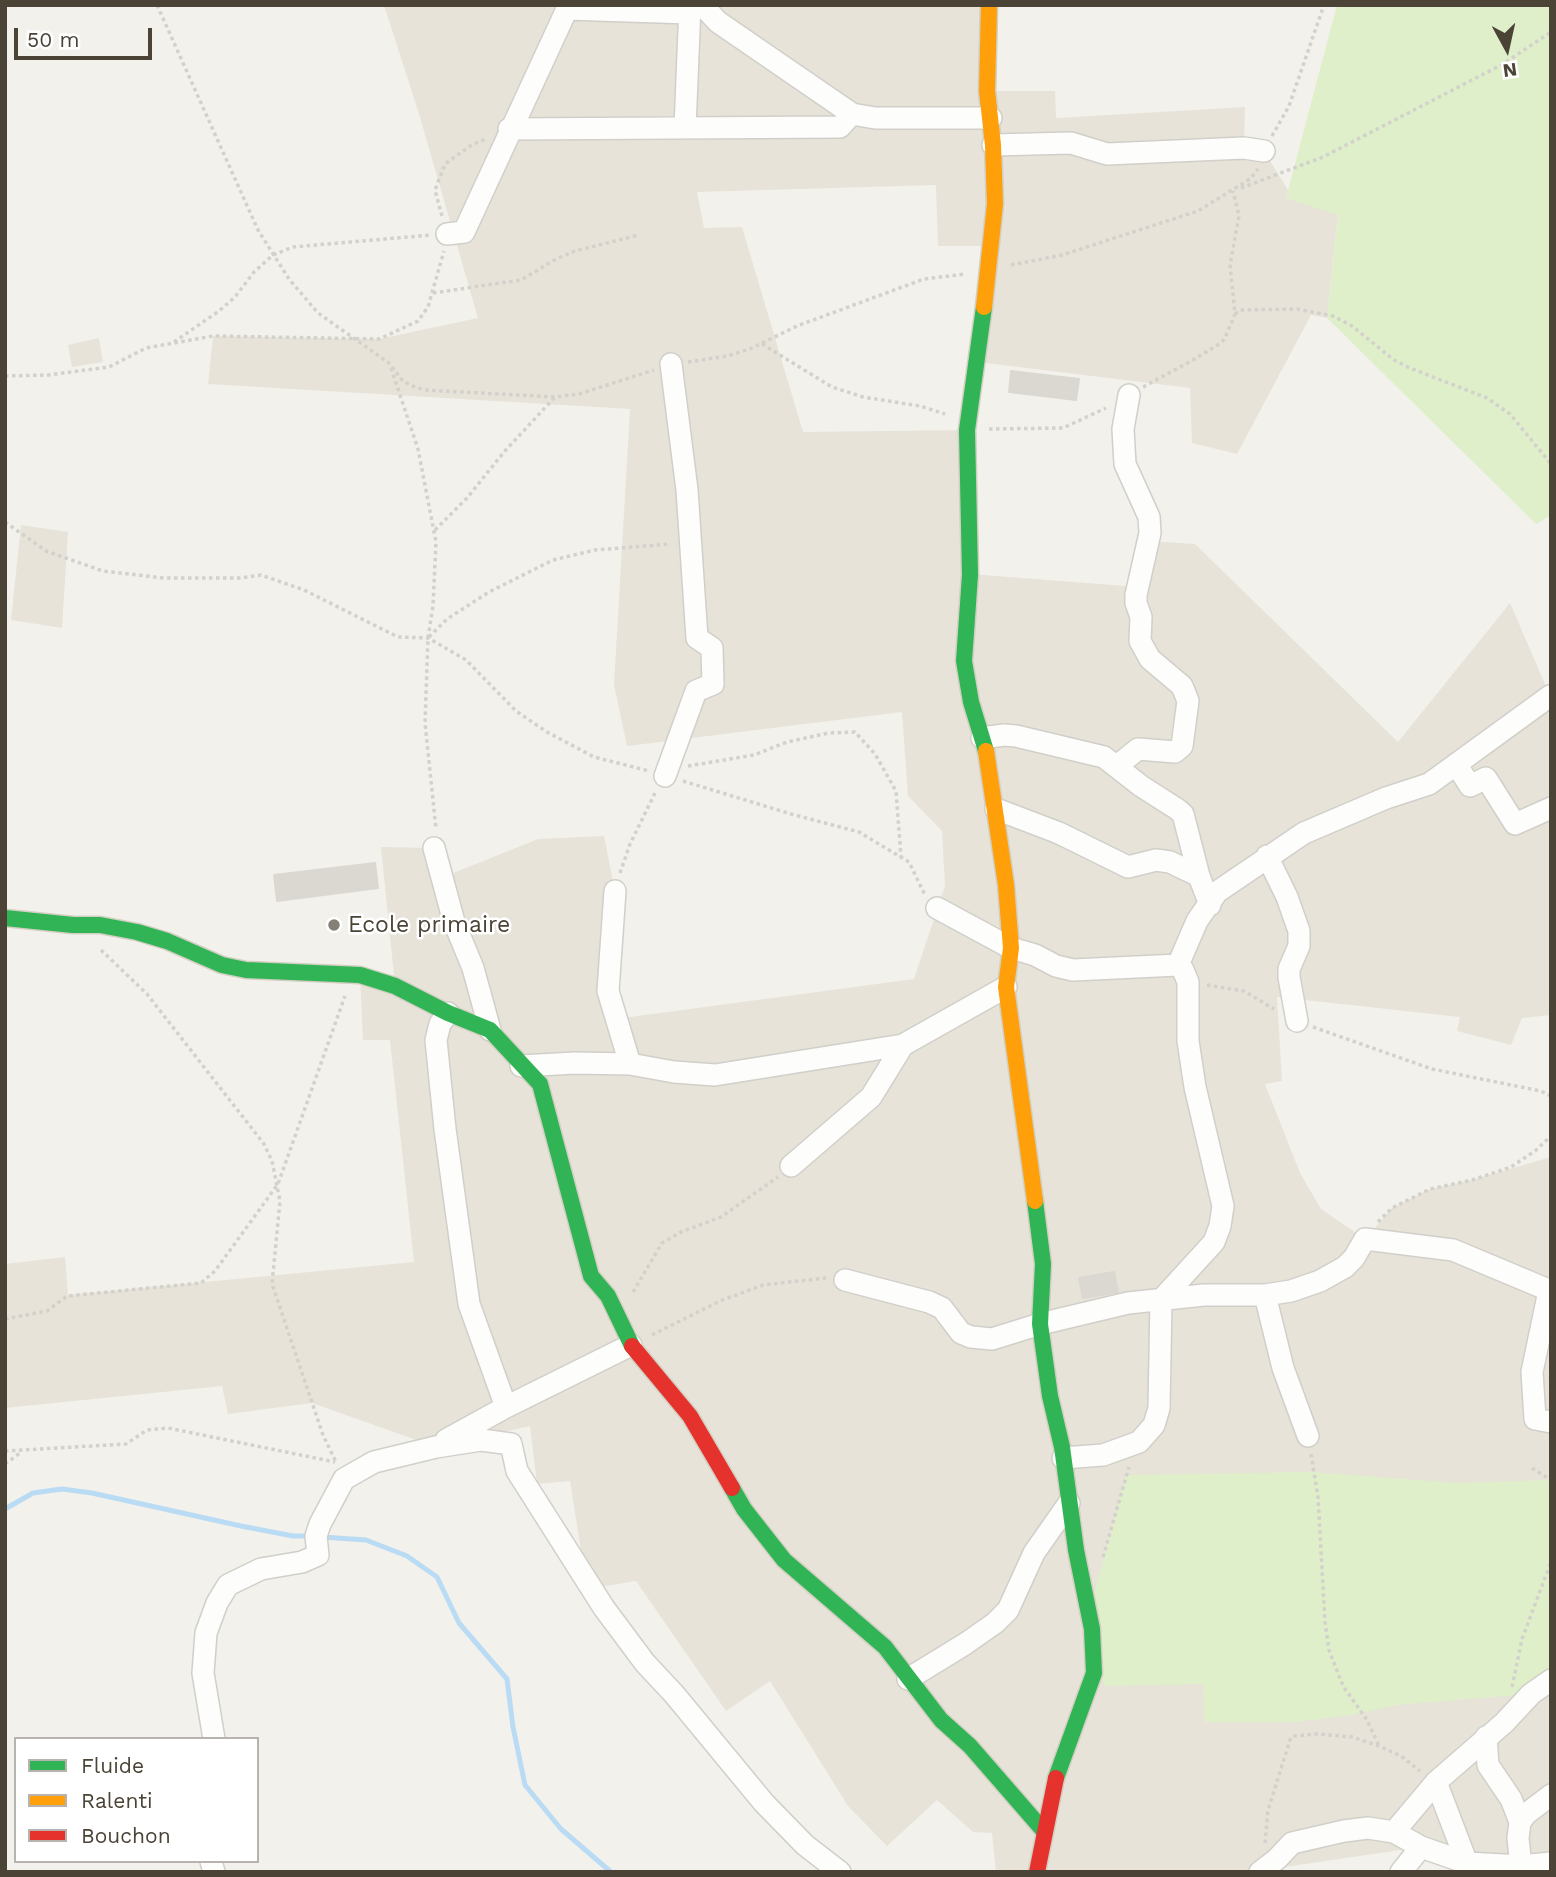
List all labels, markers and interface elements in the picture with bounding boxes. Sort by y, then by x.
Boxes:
scale bar [18,14,156,58]
north arrow [1472,14,1542,84]
text: 50 m [27,27,79,52]
text: N [1501,58,1519,83]
place label: Ecole primaire [348,911,510,939]
marker: Ecole primaire [326,917,342,933]
legend [14,1737,259,1863]
text: Fluide [81,1753,144,1778]
text: Ralenti [81,1788,153,1813]
text: Bouchon [81,1823,171,1848]

